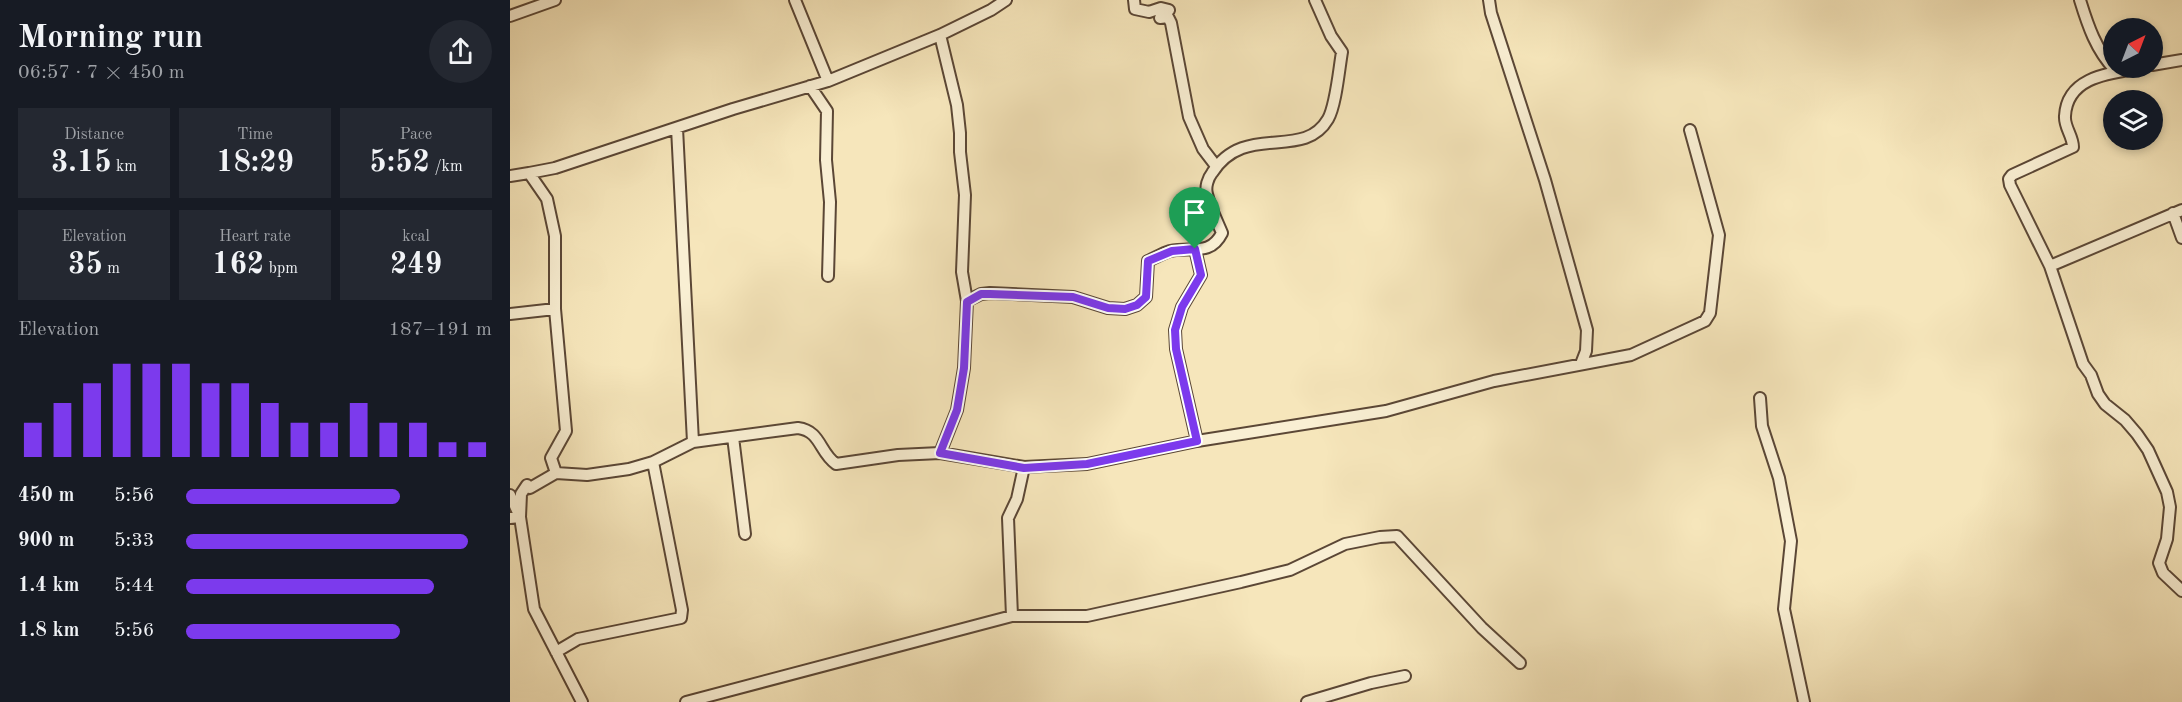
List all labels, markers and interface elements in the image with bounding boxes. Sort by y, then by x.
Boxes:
north arrow [2103,18,2163,78]
map controls [2103,18,2163,150]
button: share [429,20,492,83]
text: Morning run [18,22,203,55]
text: 06:57 · 7 × 450 m [18,63,185,83]
button: layers [2103,90,2163,150]
text: Distance [64,127,124,143]
text: Time [237,127,273,143]
text: Pace [400,127,432,143]
text: 3.15 [51,148,112,178]
text: 18:29 [216,148,294,178]
text: 5:52 [369,148,430,178]
text: km [112,159,137,175]
text: /km [430,159,463,175]
pin [1169,187,1220,249]
icon: arrive [1178,196,1211,229]
text: Elevation [61,229,127,245]
text: Heart rate [219,229,291,245]
text: kcal [402,229,430,245]
text: 35 [68,250,103,280]
text: 162 [212,250,264,280]
text: 249 [390,250,442,280]
text: m [103,261,120,277]
text: bpm [264,261,298,277]
text: Elevation [18,320,99,340]
text: 187–191 m [389,320,492,340]
text: 450 m [18,486,74,506]
text: 5:56 [114,486,154,506]
text: 900 m [18,531,74,551]
text: 5:33 [114,531,154,551]
text: 1.4 km [18,576,80,596]
text: 5:44 [114,576,154,596]
text: 1.8 km [18,621,80,641]
text: 5:56 [114,621,154,641]

